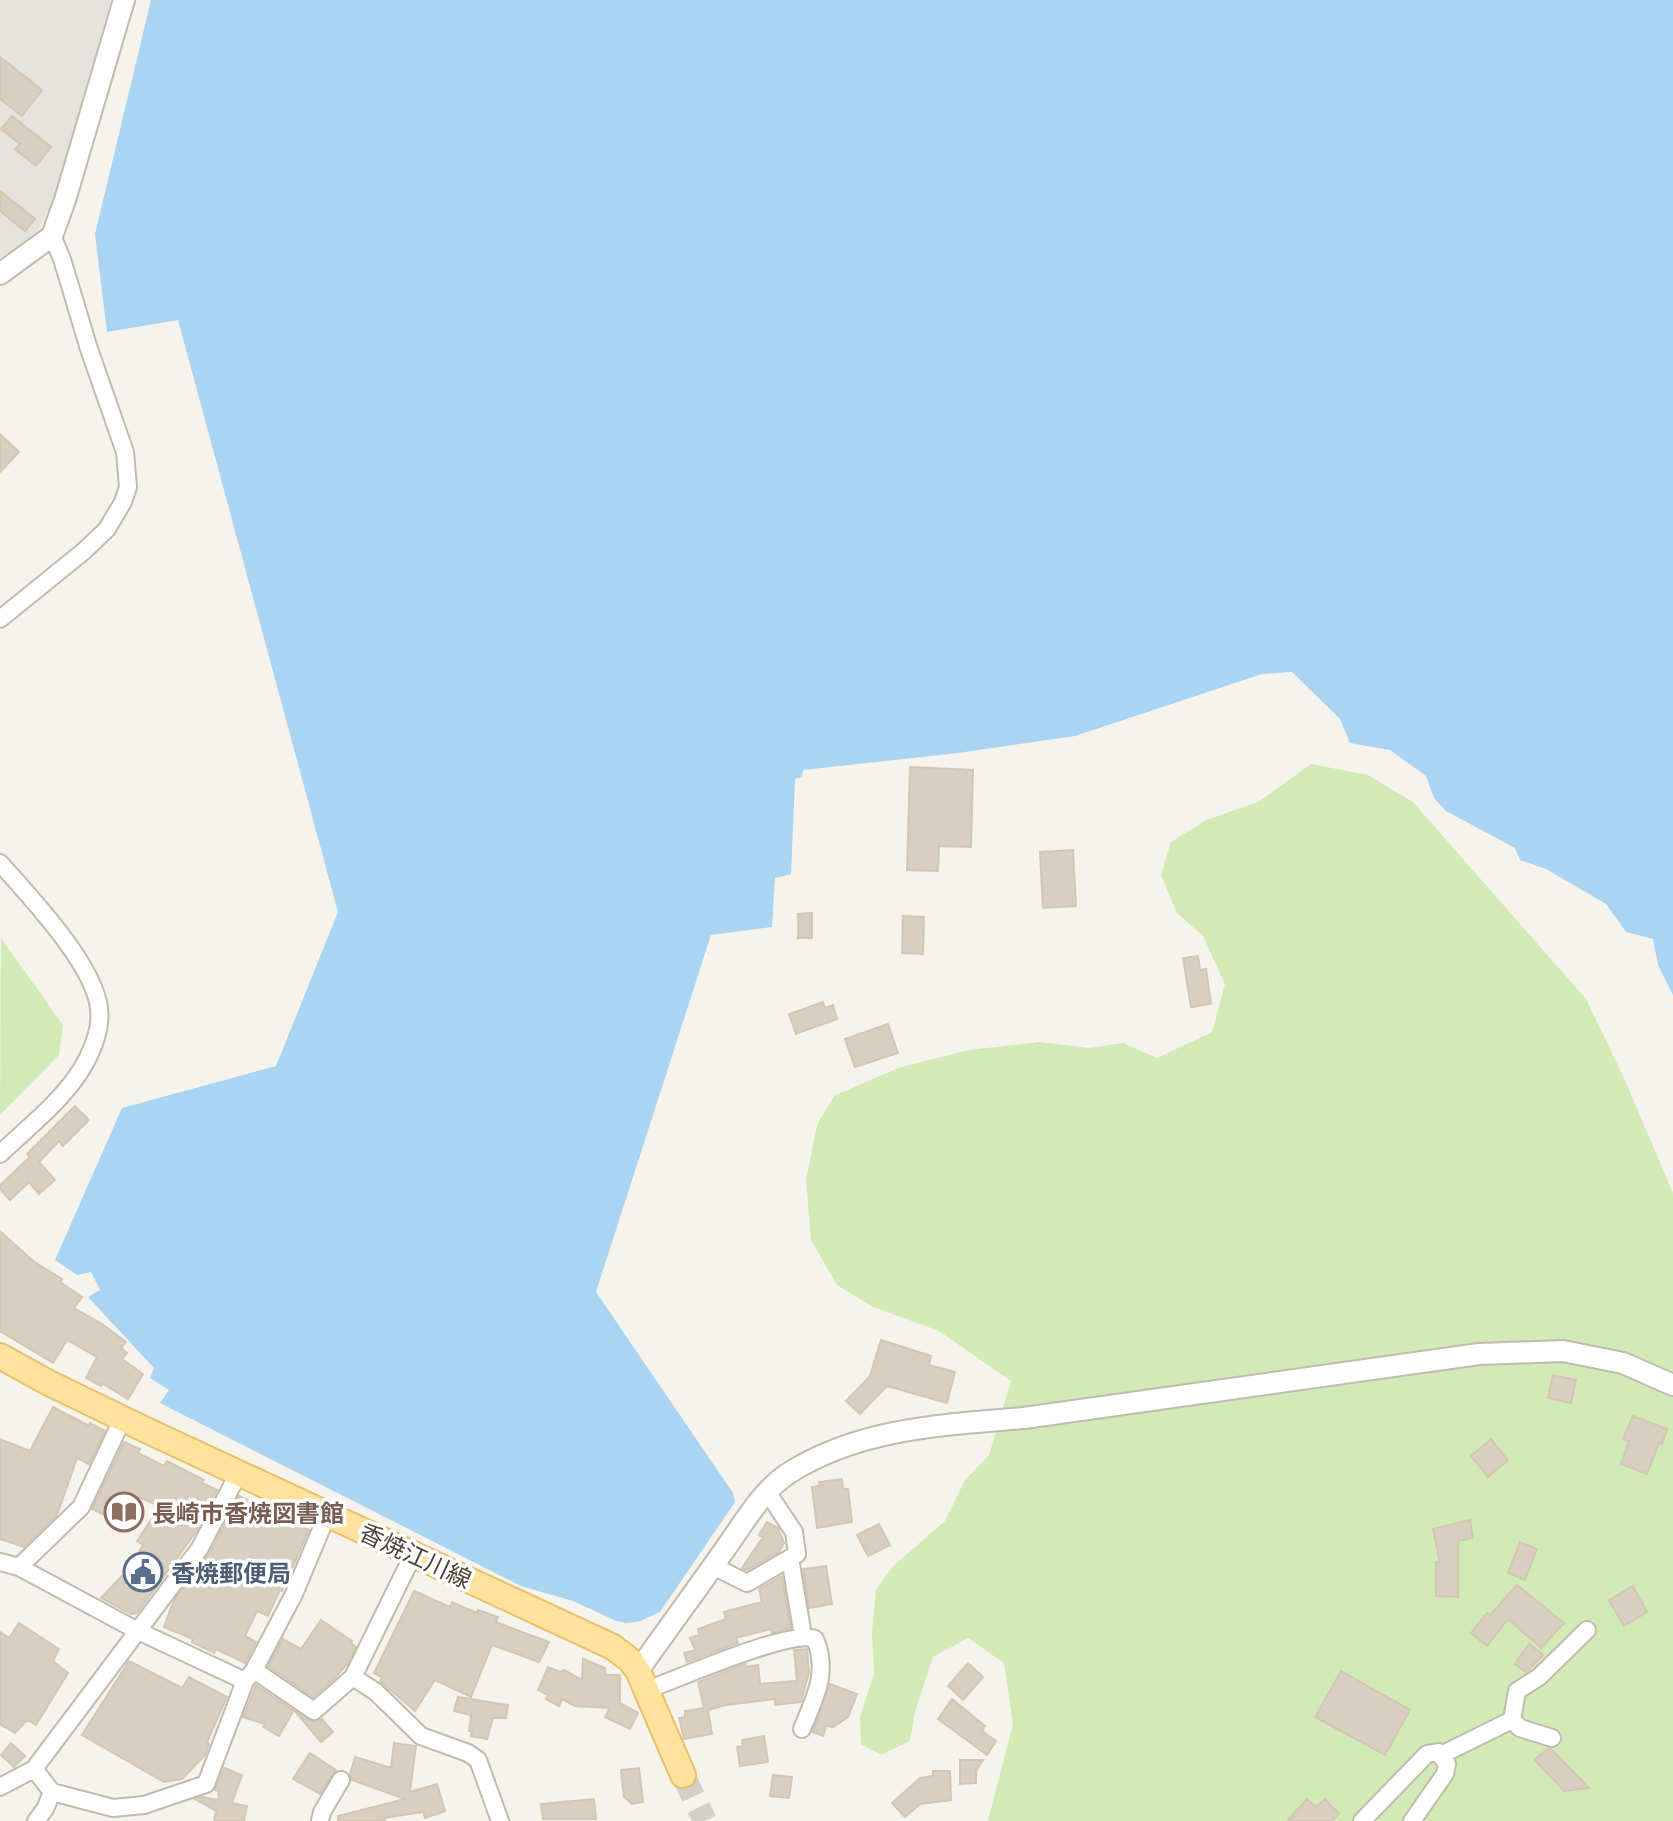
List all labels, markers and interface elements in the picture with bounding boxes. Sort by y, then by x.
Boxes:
library icon: 長崎市香焼図書館 [103,1491,145,1533]
place label: 長崎市香焼図書館 [152,1498,344,1527]
street label: 香焼江川線 [355,1517,477,1593]
public building icon: 香焼郵便局 [122,1551,164,1593]
place label: 香焼郵便局 [171,1558,291,1587]

